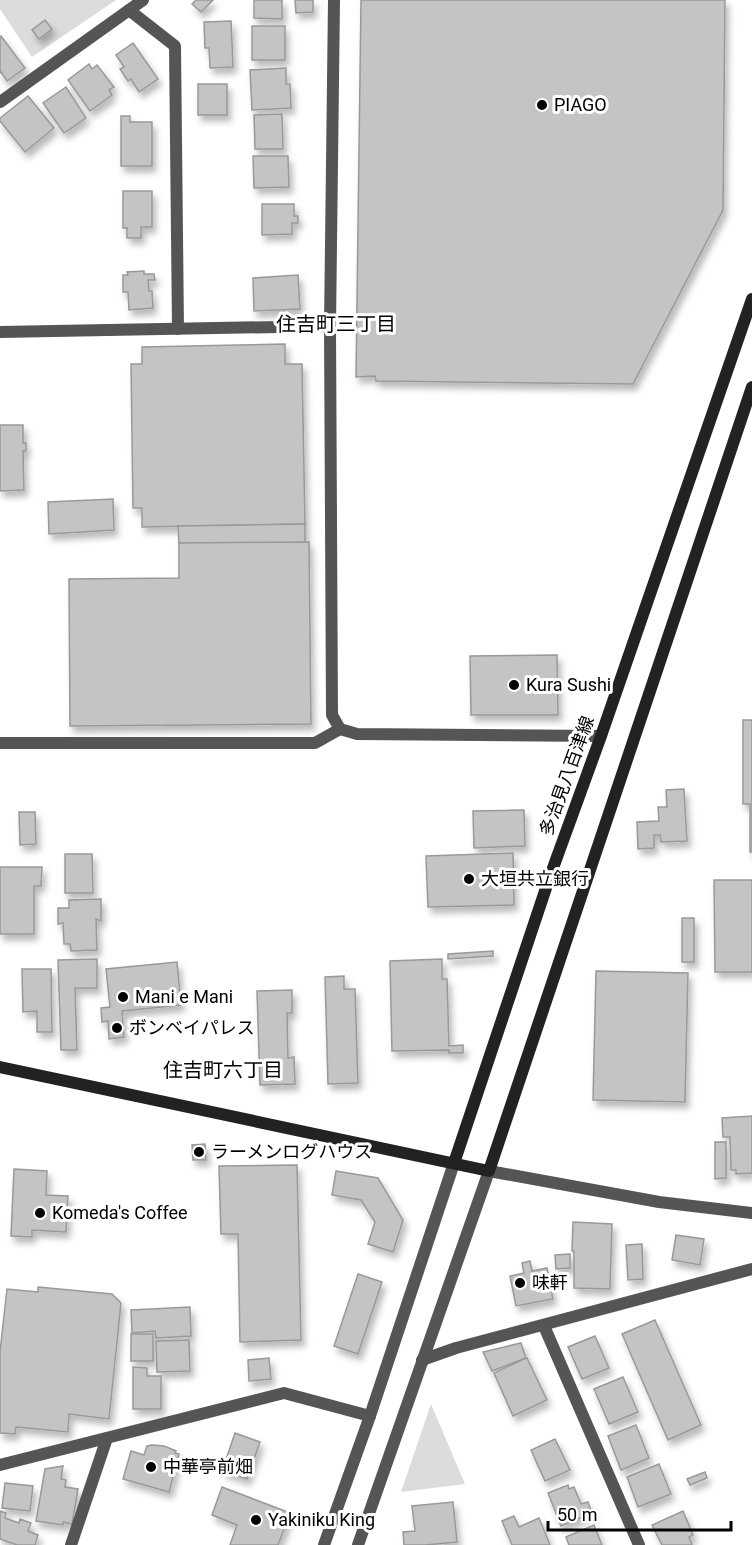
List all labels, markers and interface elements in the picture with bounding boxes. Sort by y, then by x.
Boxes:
place label: PIAGO [554,94,607,115]
marker: PIAGO [535,98,549,112]
district label: 住吉町三丁目 [276,312,396,336]
place label: Kura Sushi [526,674,611,695]
marker: Kura Sushi [507,678,521,692]
street label: 多治見八百津線 [535,713,598,839]
place label: 大垣共立銀行 [481,868,589,889]
marker: 大垣共立銀行 [462,872,476,886]
place label: Mani e Mani [135,986,233,1007]
marker: Mani e Mani [116,990,130,1004]
place label: ボンベイパレス [129,1017,255,1038]
marker: ボンベイパレス [110,1021,124,1035]
district label: 住吉町六丁目 [163,1058,283,1082]
place label: ラーメンログハウス [211,1141,372,1162]
marker: ラーメンログハウス [192,1145,206,1159]
place label: Komeda's Coffee [52,1202,188,1223]
marker: Komeda's Coffee [33,1206,47,1220]
place label: 味軒 [532,1272,568,1293]
marker: 味軒 [513,1276,527,1290]
place label: 中華亭前畑 [163,1456,253,1477]
marker: 中華亭前畑 [144,1460,158,1474]
scale bar [548,1494,731,1532]
text: 50 m [557,1504,597,1525]
place label: Yakiniku King [268,1509,375,1530]
marker: Yakiniku King [249,1513,263,1527]

